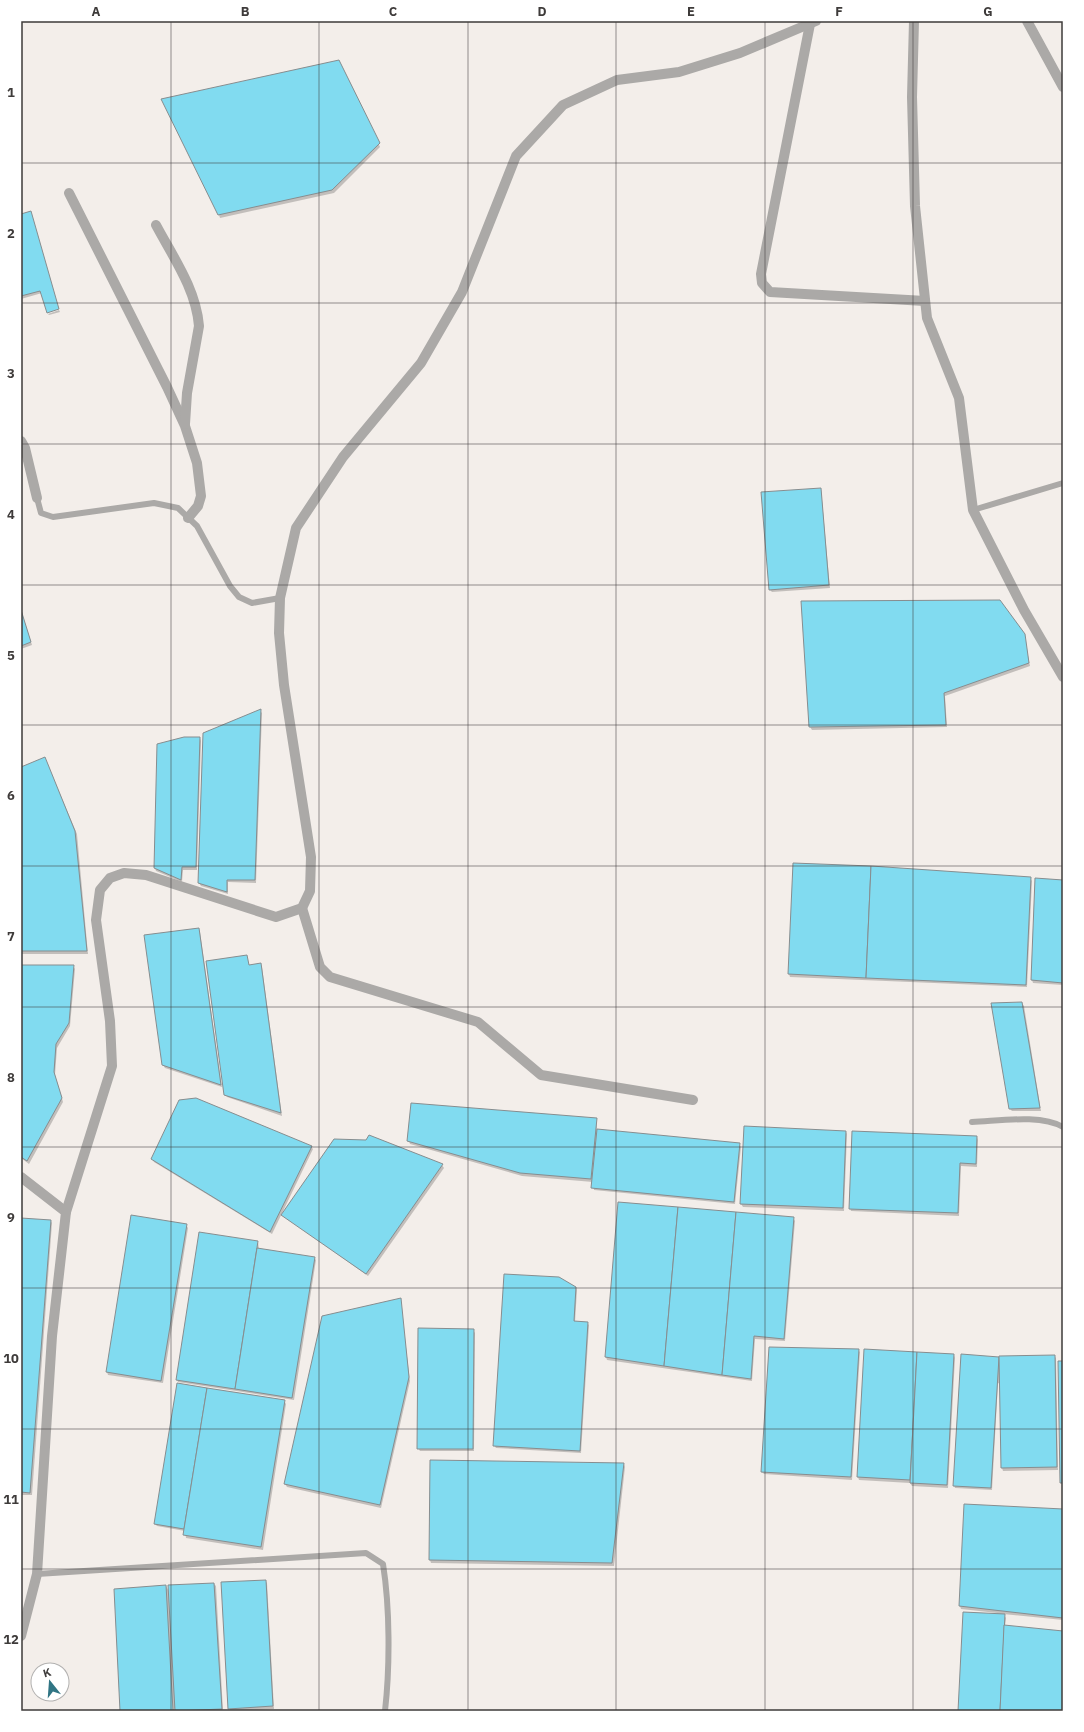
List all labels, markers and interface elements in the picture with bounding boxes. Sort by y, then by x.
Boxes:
text: A [92,3,101,20]
text: B [241,3,250,20]
text: C [389,3,398,20]
text: D [537,3,547,20]
text: E [687,3,695,20]
text: F [835,3,843,20]
text: G [983,3,993,20]
text: 1 [7,84,15,101]
text: 2 [7,225,15,242]
text: 3 [7,365,15,382]
text: 4 [7,506,15,523]
text: 5 [7,647,15,664]
text: 6 [7,787,15,804]
text: 7 [7,928,15,945]
text: 8 [7,1069,15,1086]
text: 9 [7,1209,15,1226]
text: 10 [3,1350,19,1367]
text: 11 [3,1491,19,1508]
text: 12 [3,1631,19,1648]
north arrow [30,1662,70,1702]
text: K [41,1665,53,1680]

